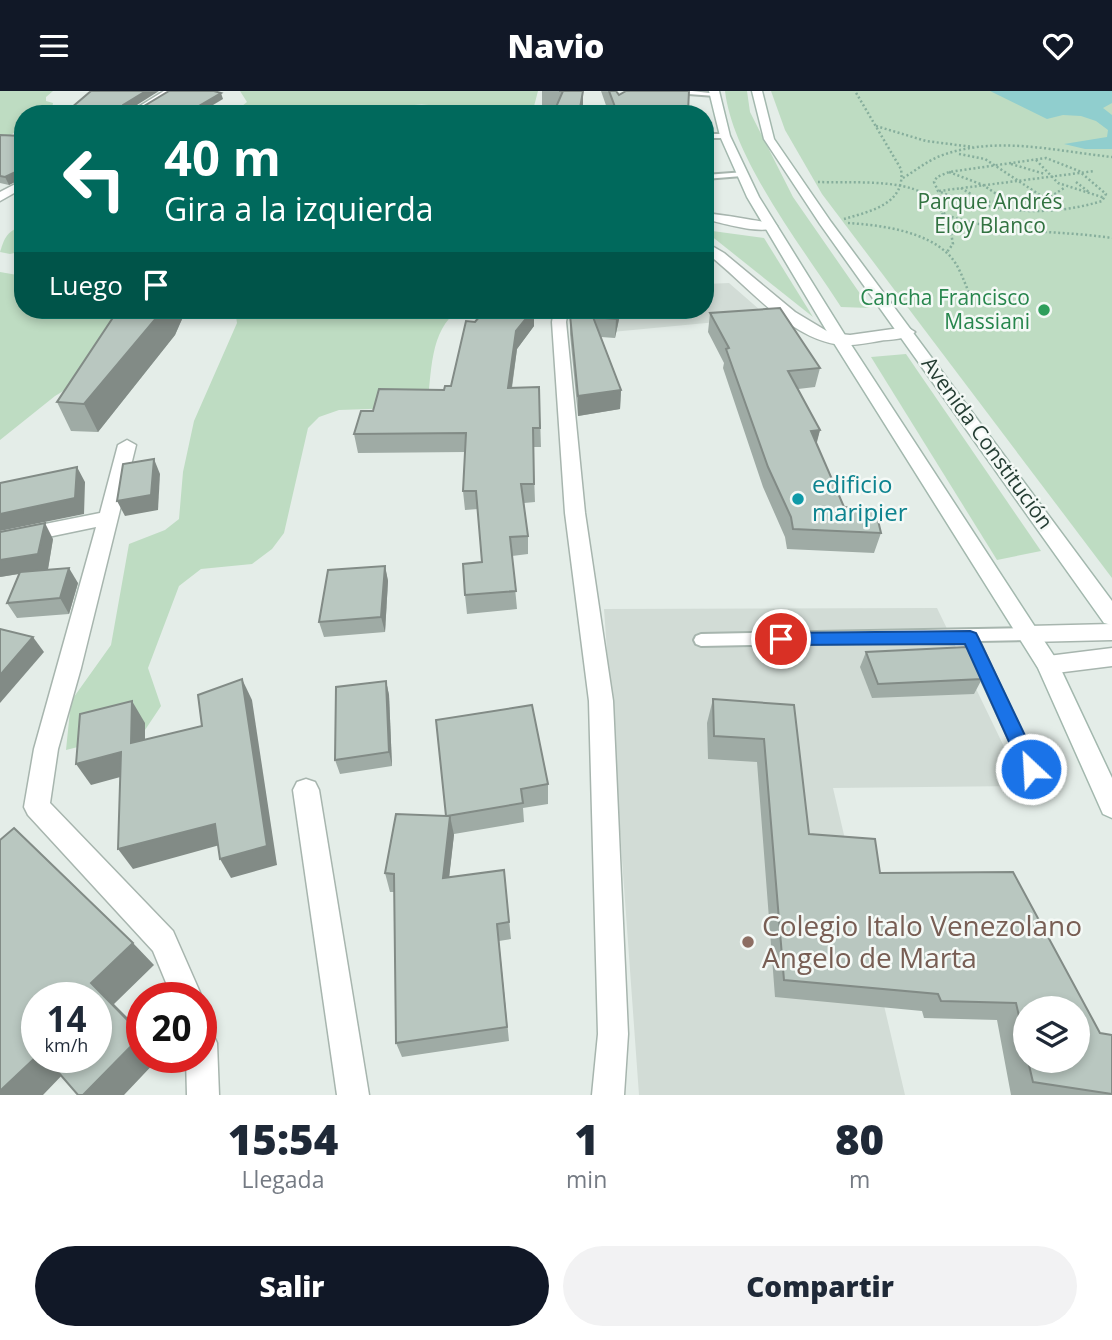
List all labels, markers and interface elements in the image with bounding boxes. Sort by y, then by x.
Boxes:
text: Navio [508,24,604,67]
icon: menu [35,27,73,65]
icon: heart [1039,27,1077,65]
text: 40 m [164,124,281,190]
icon: left [49,133,140,224]
text: Gira a la izquierda [164,187,434,230]
park label: Parque Andrés Eloy Blanco [917,187,1063,239]
icon: arrive [137,266,175,304]
text: Luego [49,267,123,303]
place label: Cancha Francisco Massiani [860,283,1030,335]
marker: Cancha Francisco Massiani [1036,302,1052,318]
street label: Avenida Constitución [916,351,1060,534]
place label: edificio maripier [812,467,908,528]
marker: edificio maripier [790,491,806,507]
pin [751,609,811,669]
icon: arrive [762,620,800,658]
position arrow [994,732,1068,806]
place label: Colegio Italo Venezolano Angelo de Marta [762,906,1082,976]
marker: Colegio Italo Venezolano Angelo de Marta [740,934,756,950]
speed limit sign: 20 [126,982,217,1073]
text: 14 [46,995,87,1042]
map controls [1013,996,1090,1073]
button: layers [1013,996,1090,1073]
text: km/h [45,1033,88,1057]
text: 15:54 [228,1110,338,1167]
text: 1 [574,1110,599,1167]
text: 80 [835,1110,884,1167]
text: Llegada [242,1163,324,1195]
text: min [566,1163,607,1195]
text: m [849,1163,870,1195]
button: Salir [35,1246,549,1326]
button: Compartir [563,1246,1077,1326]

